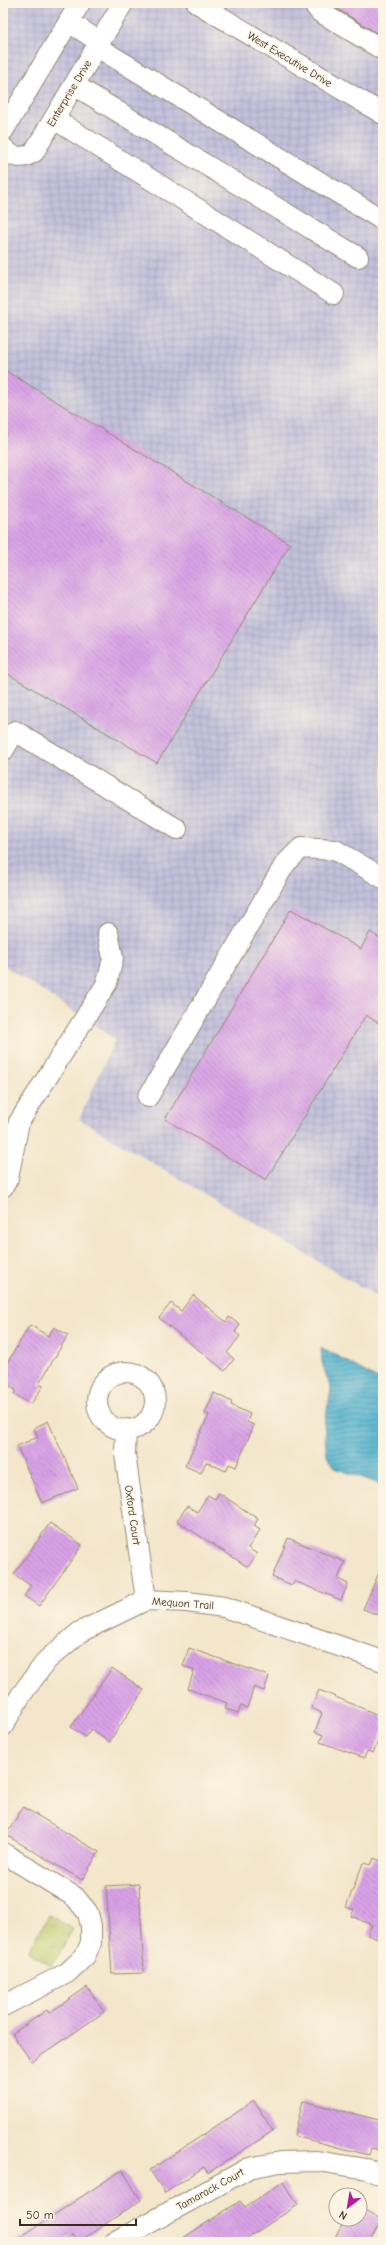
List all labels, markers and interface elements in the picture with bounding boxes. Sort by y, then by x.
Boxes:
street label: West Executive Drive [245,29,335,90]
street label: Enterprise Drive [44,57,95,129]
street label: Oxford Court [122,1484,143,1547]
street label: Mequon Trail [152,1595,214,1612]
street label: Tamarack Court [174,2165,247,2213]
north arrow [328,2187,368,2227]
scale bar [20,2201,136,2227]
text: 50 m [26,2208,54,2222]
text: N [337,2208,350,2223]

